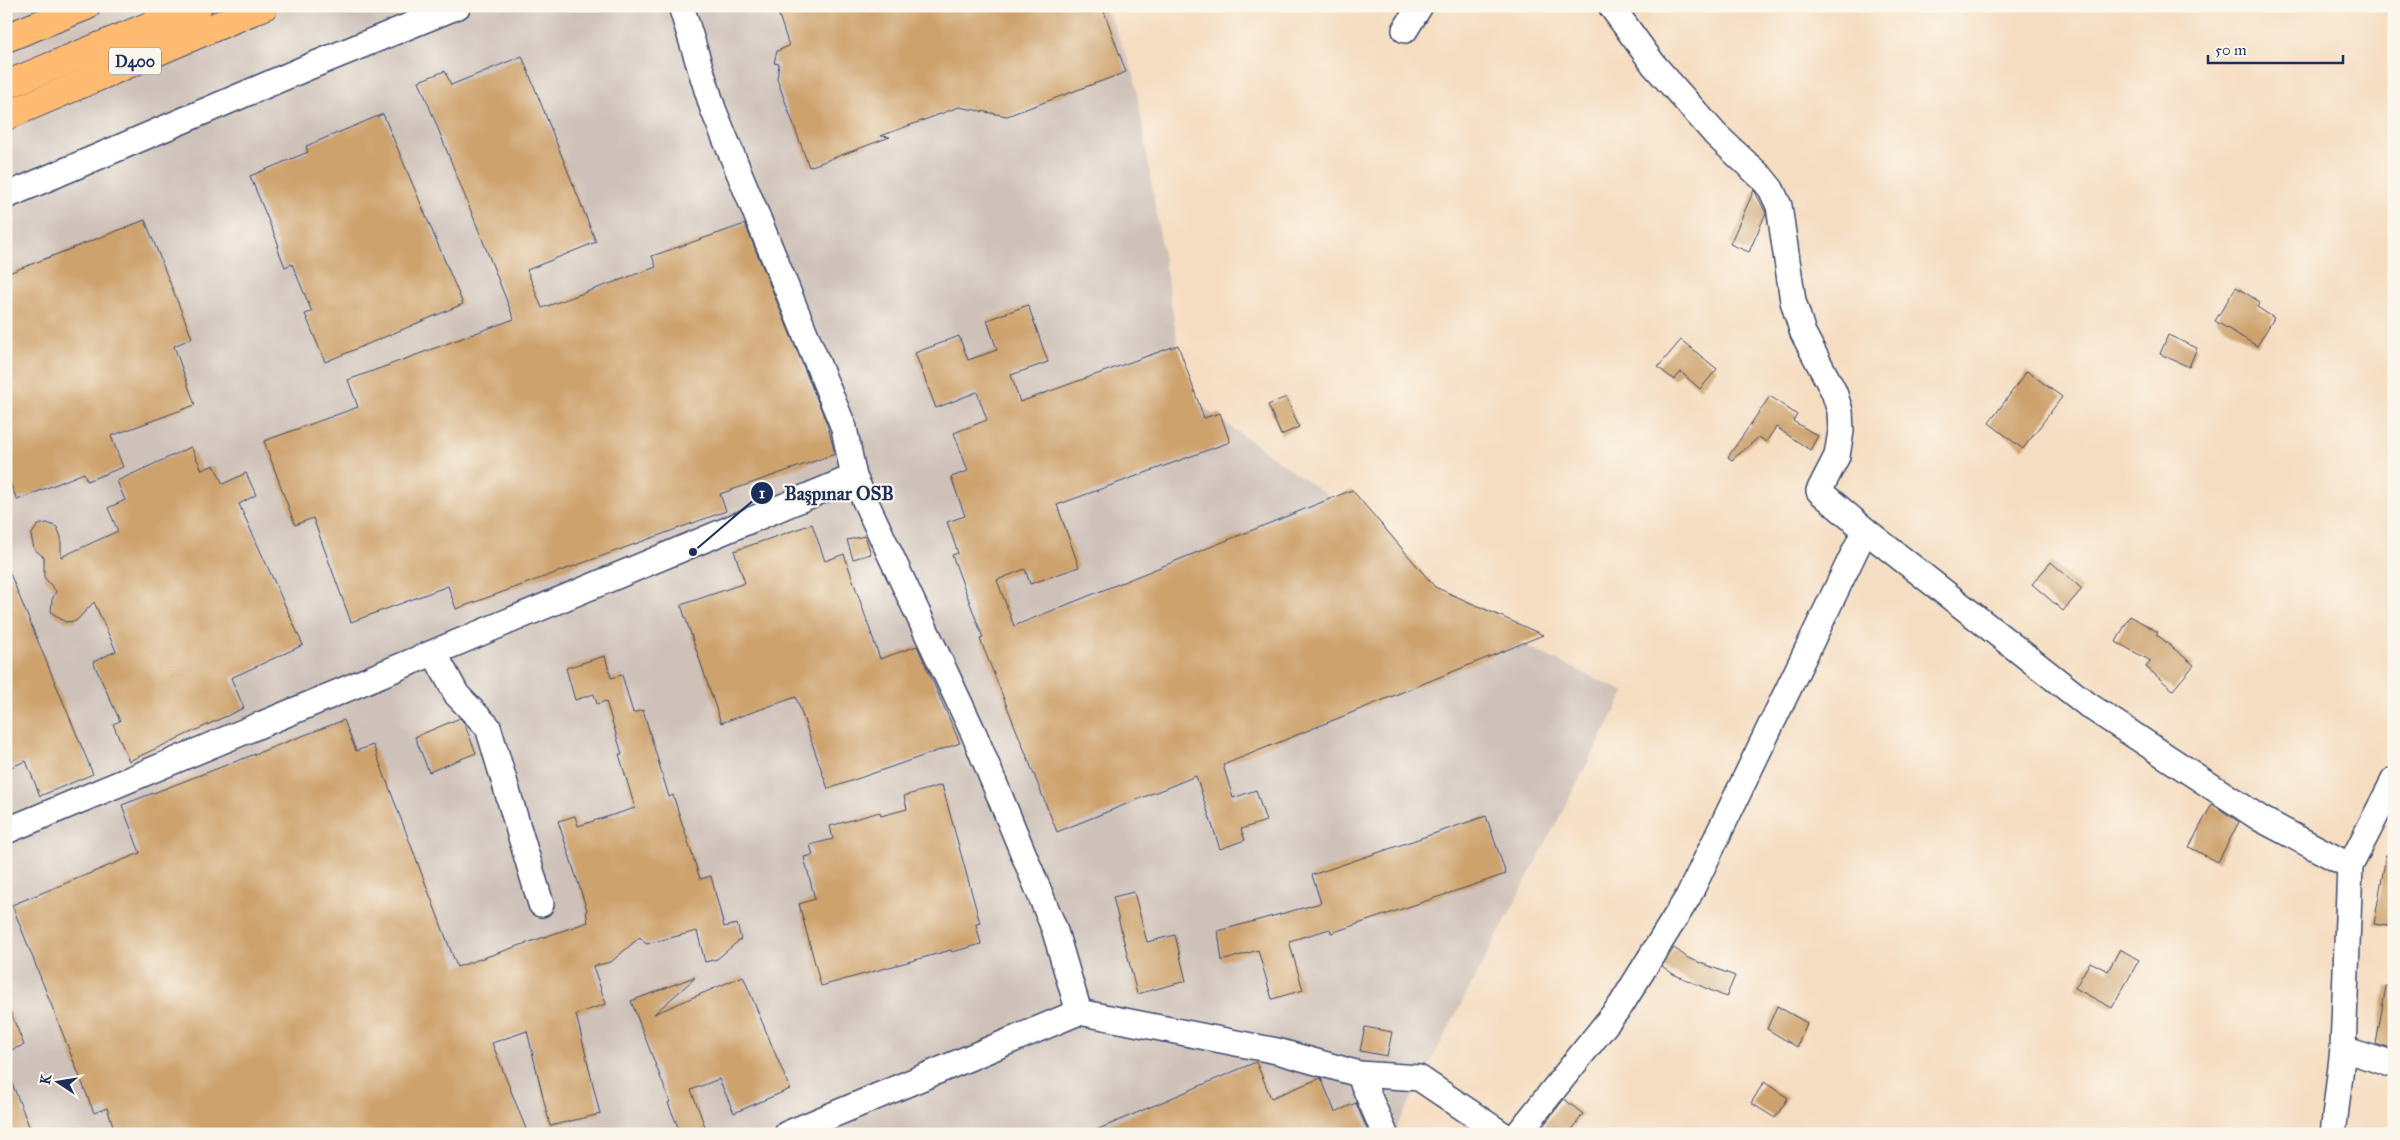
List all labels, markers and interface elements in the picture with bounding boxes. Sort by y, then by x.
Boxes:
scale bar [2208,32,2342,64]
text: 50 m [2215,41,2247,59]
road number: D400 [109,48,161,74]
callout: Başpınar OSB [749,476,904,510]
text: Başpınar OSB [784,482,894,506]
text: 1 [759,484,765,502]
north arrow [32,1058,82,1108]
text: K [36,1072,55,1086]

